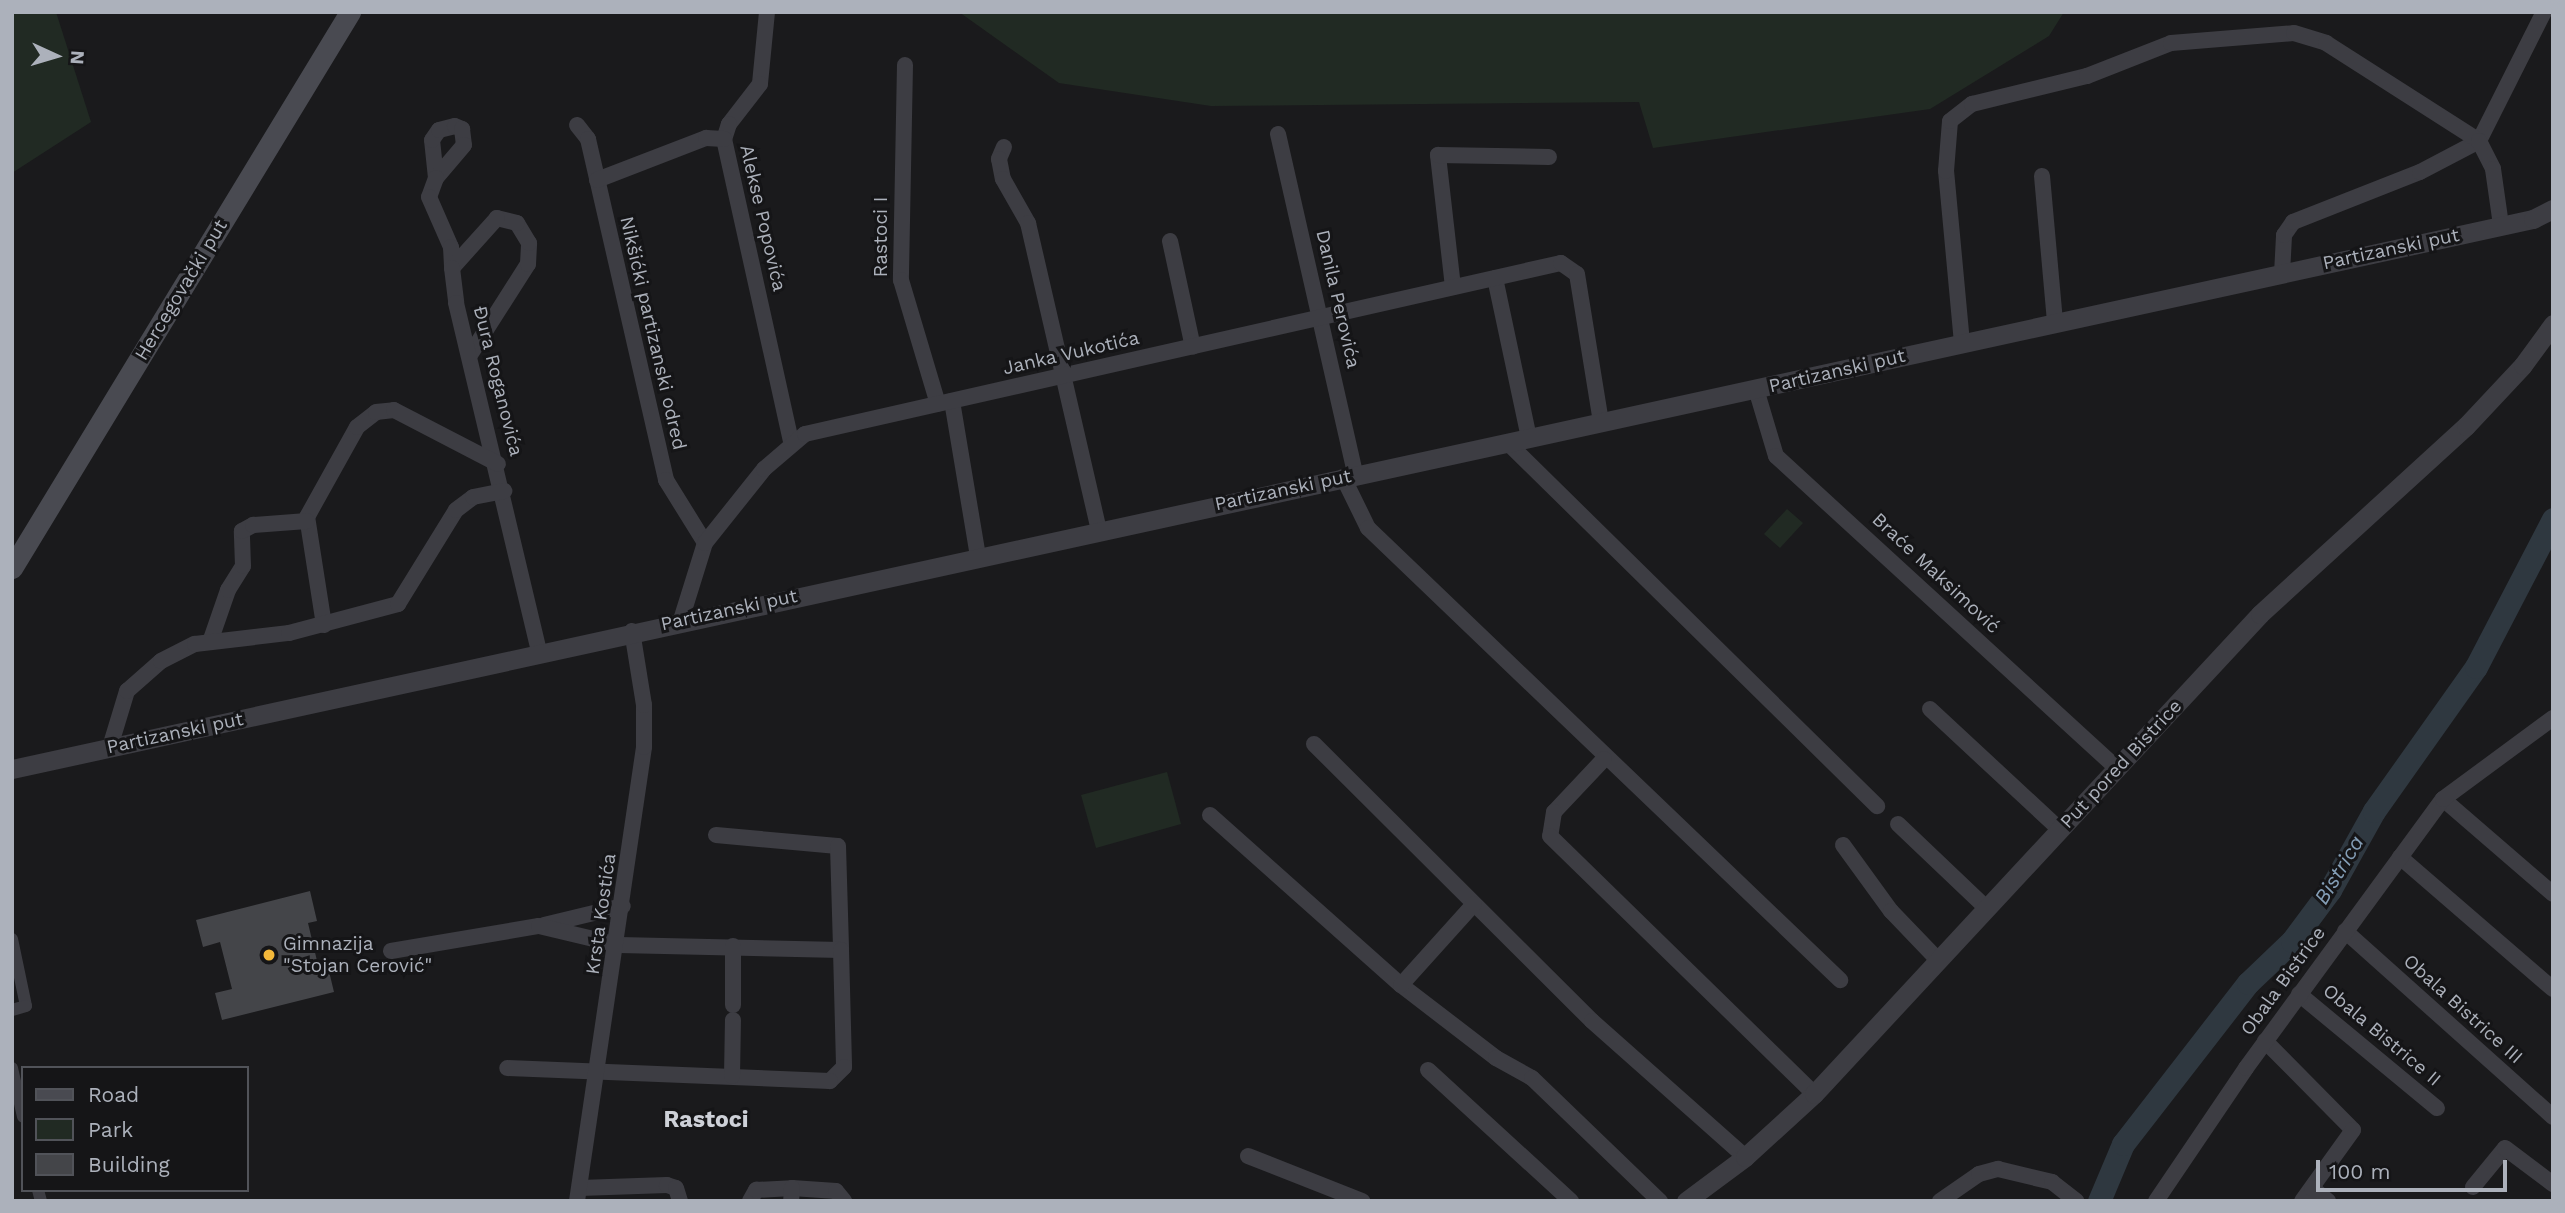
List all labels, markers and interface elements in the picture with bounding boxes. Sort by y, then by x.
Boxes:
north arrow [21,21,91,91]
text: N [65,50,89,65]
street label: Alekse Popovića [735,142,791,294]
street label: Rastoci I [870,197,892,277]
street label: Nikšićki partizanski odred [615,214,691,452]
street label: Hercegovački put [130,215,232,365]
street label: Partizanski put [2321,223,2461,275]
street label: Danila Perovića [1311,227,1365,371]
street label: Đura Roganovića [468,303,528,459]
street label: Janka Vukotića [1000,326,1142,380]
street label: Partizanski put [1767,344,1907,398]
street label: Partizanski put [1213,464,1353,516]
street label: Braće Maksimović [1867,508,2005,638]
street label: Partizanski put [659,584,799,636]
street label: Put pored Bistrice [2055,695,2187,833]
street label: Partizanski put [105,707,245,759]
water label: Bistrica [2309,831,2369,909]
street label: Krsta Kostića [581,852,621,976]
street label: Obala Bistrice [2236,922,2330,1040]
place label: Gimnazija "Stojan Cerović" [283,933,432,977]
marker: Gimnazija "Stojan Cerović" [261,947,277,963]
street label: Obala Bistrice III [2399,949,2527,1069]
street label: Obala Bistrice II [2318,979,2446,1091]
legend [21,1066,248,1192]
text: Road [88,1082,139,1107]
district label: Rastoci [664,1106,748,1134]
text: Park [88,1117,133,1142]
scale bar [2320,1146,2511,1190]
text: Building [88,1152,170,1177]
text: 100 m [2329,1159,2391,1184]

